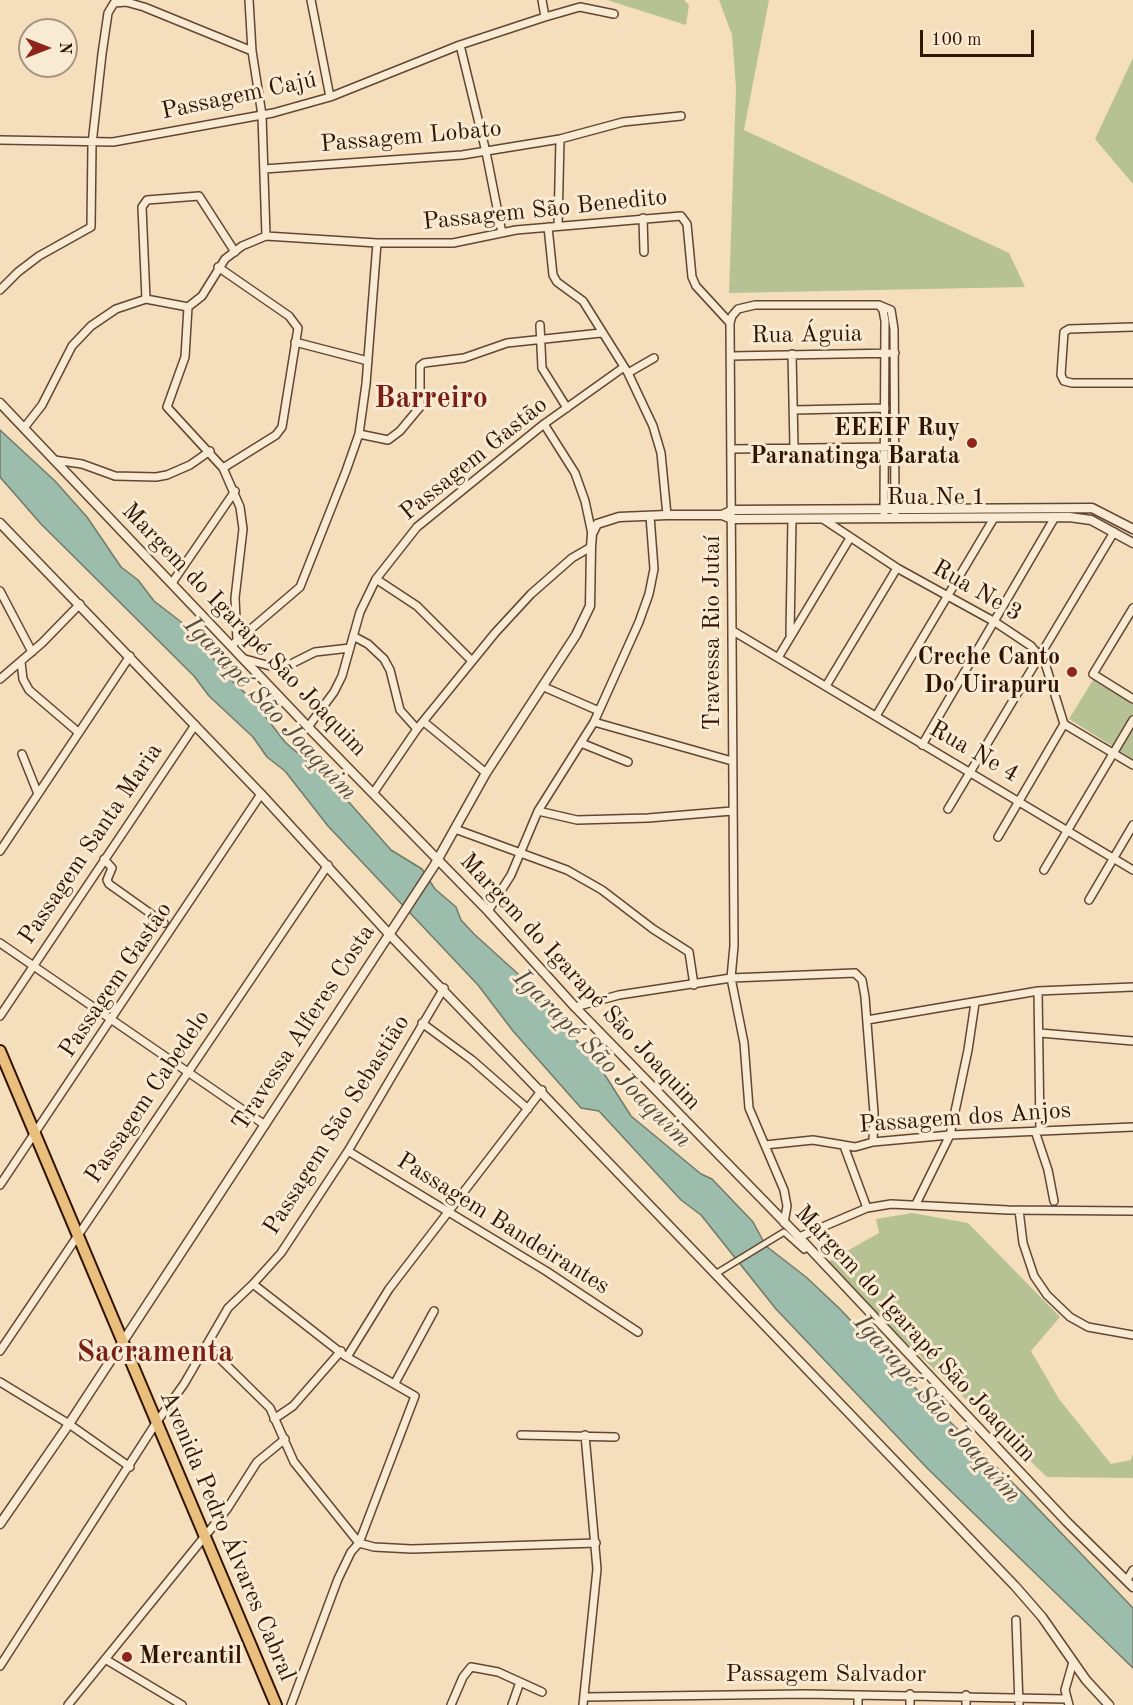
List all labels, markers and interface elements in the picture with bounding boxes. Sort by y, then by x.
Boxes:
north arrow [18,18,78,78]
scale bar [923,18,1037,56]
text: 100 m [931,31,982,49]
text: N [56,42,72,54]
street label: Passagem Cajú [159,65,319,127]
street label: Passagem Lobato [319,115,503,159]
street label: Passagem São Benedito [421,183,669,237]
street label: Rua Águia [751,320,863,350]
district label: Barreiro [374,381,488,417]
street label: Passagem Gastão [394,391,554,527]
place label: EEEIF Ruy Paranatinga Barata [750,415,960,471]
marker: EEEIF Ruy Paranatinga Barata [965,436,979,450]
street label: Rua Ne 1 [887,484,985,512]
street label: Margem do Igarapé São Joaquim [115,497,373,763]
street label: Travessa Rio Jutaí [699,536,727,730]
street label: Rua Ne 3 [927,554,1027,628]
water label: Igarapé São Joaquim [177,611,363,807]
place label: Creche Canto Do Uirapuru [917,644,1060,700]
marker: Creche Canto Do Uirapuru [1065,665,1079,679]
street label: Rua Ne 4 [924,715,1024,789]
street label: Passagem Santa Maria [13,738,169,950]
street label: Margem do Igarapé São Joaquim [453,847,707,1117]
street label: Passagem Gastão [53,897,179,1063]
street label: Travessa Alferes Costa [226,919,382,1137]
water label: Igarapé São Joaquim [506,963,698,1155]
street label: Passagem Cabedelo [79,1005,217,1189]
street label: Passagem São Sebastião [257,1010,417,1240]
street label: Passagem dos Anjos [858,1096,1072,1140]
street label: Passagem Bandeirantes [391,1147,615,1301]
street label: Margem do Igarapé São Joaquim [788,1199,1042,1469]
water label: Igarapé São Joaquim [846,1308,1028,1510]
district label: Sacramenta [76,1335,234,1371]
street label: Avenida Pedro Álvares Cabral [153,1387,301,1685]
place label: Mercantil [139,1643,242,1671]
marker: Mercantil [120,1650,134,1664]
street label: Passagem Salvador [726,1661,926,1689]

